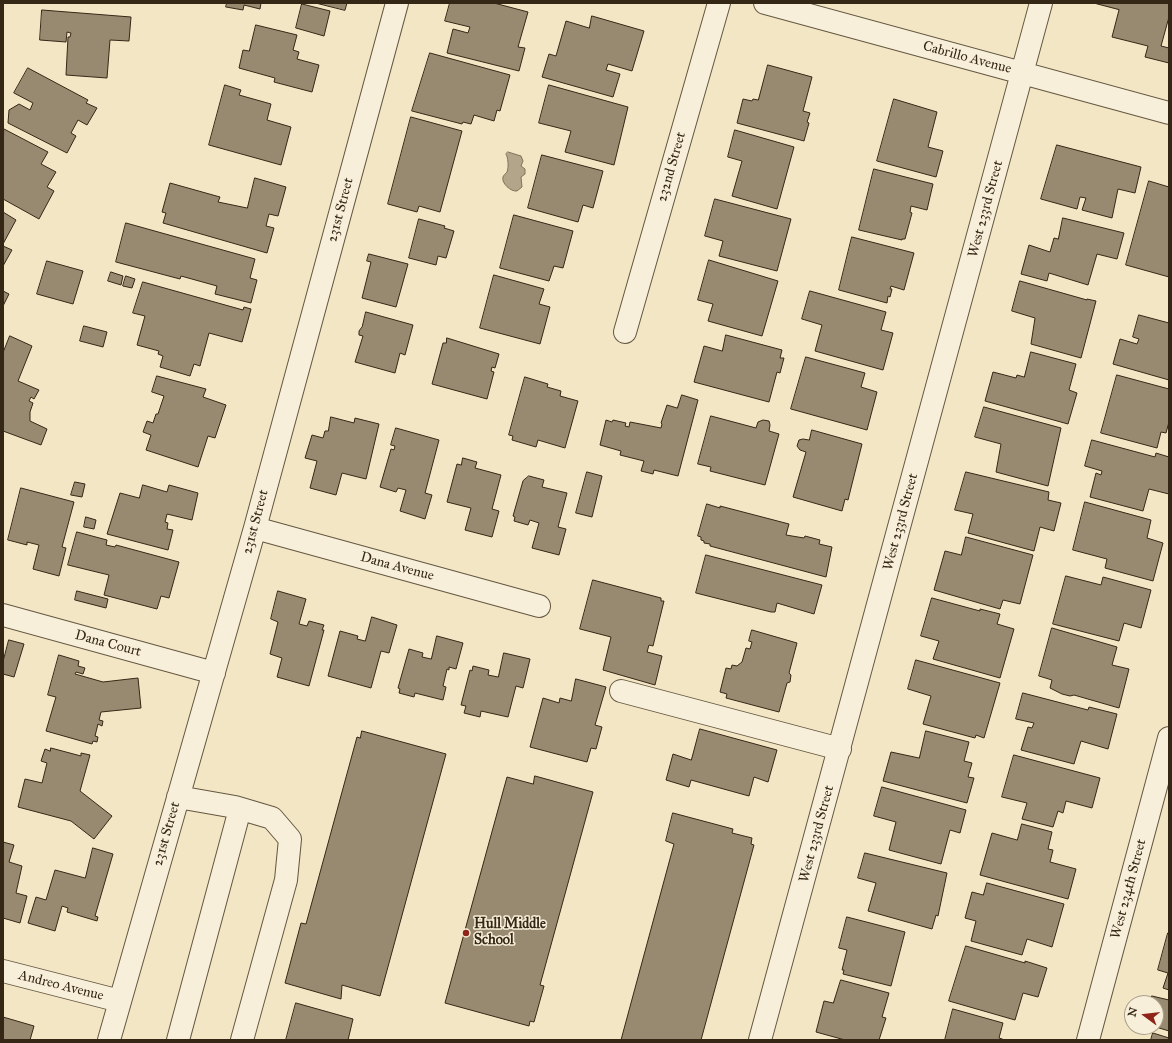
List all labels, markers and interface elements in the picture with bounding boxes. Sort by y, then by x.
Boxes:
street label: Cabrillo Avenue [921,38,1013,78]
street label: 232nd Street [654,130,690,204]
street label: West 233rd Street [965,159,1007,259]
street label: 231st Street [324,176,358,244]
street label: West 233rd Street [880,472,922,572]
street label: 231st Street [239,488,273,556]
street label: Dana Avenue [358,549,436,585]
street label: Dana Court [73,627,143,661]
street label: West 233rd Street [796,784,838,884]
street label: 231st Street [150,800,184,868]
street label: West 234th Street [1108,837,1150,941]
place label: Hull Middle School [474,917,546,950]
marker: Hull Middle School [461,928,471,938]
street label: Andreo Avenue [17,967,105,1005]
north arrow [1124,995,1164,1035]
text: N [1125,1006,1140,1018]

